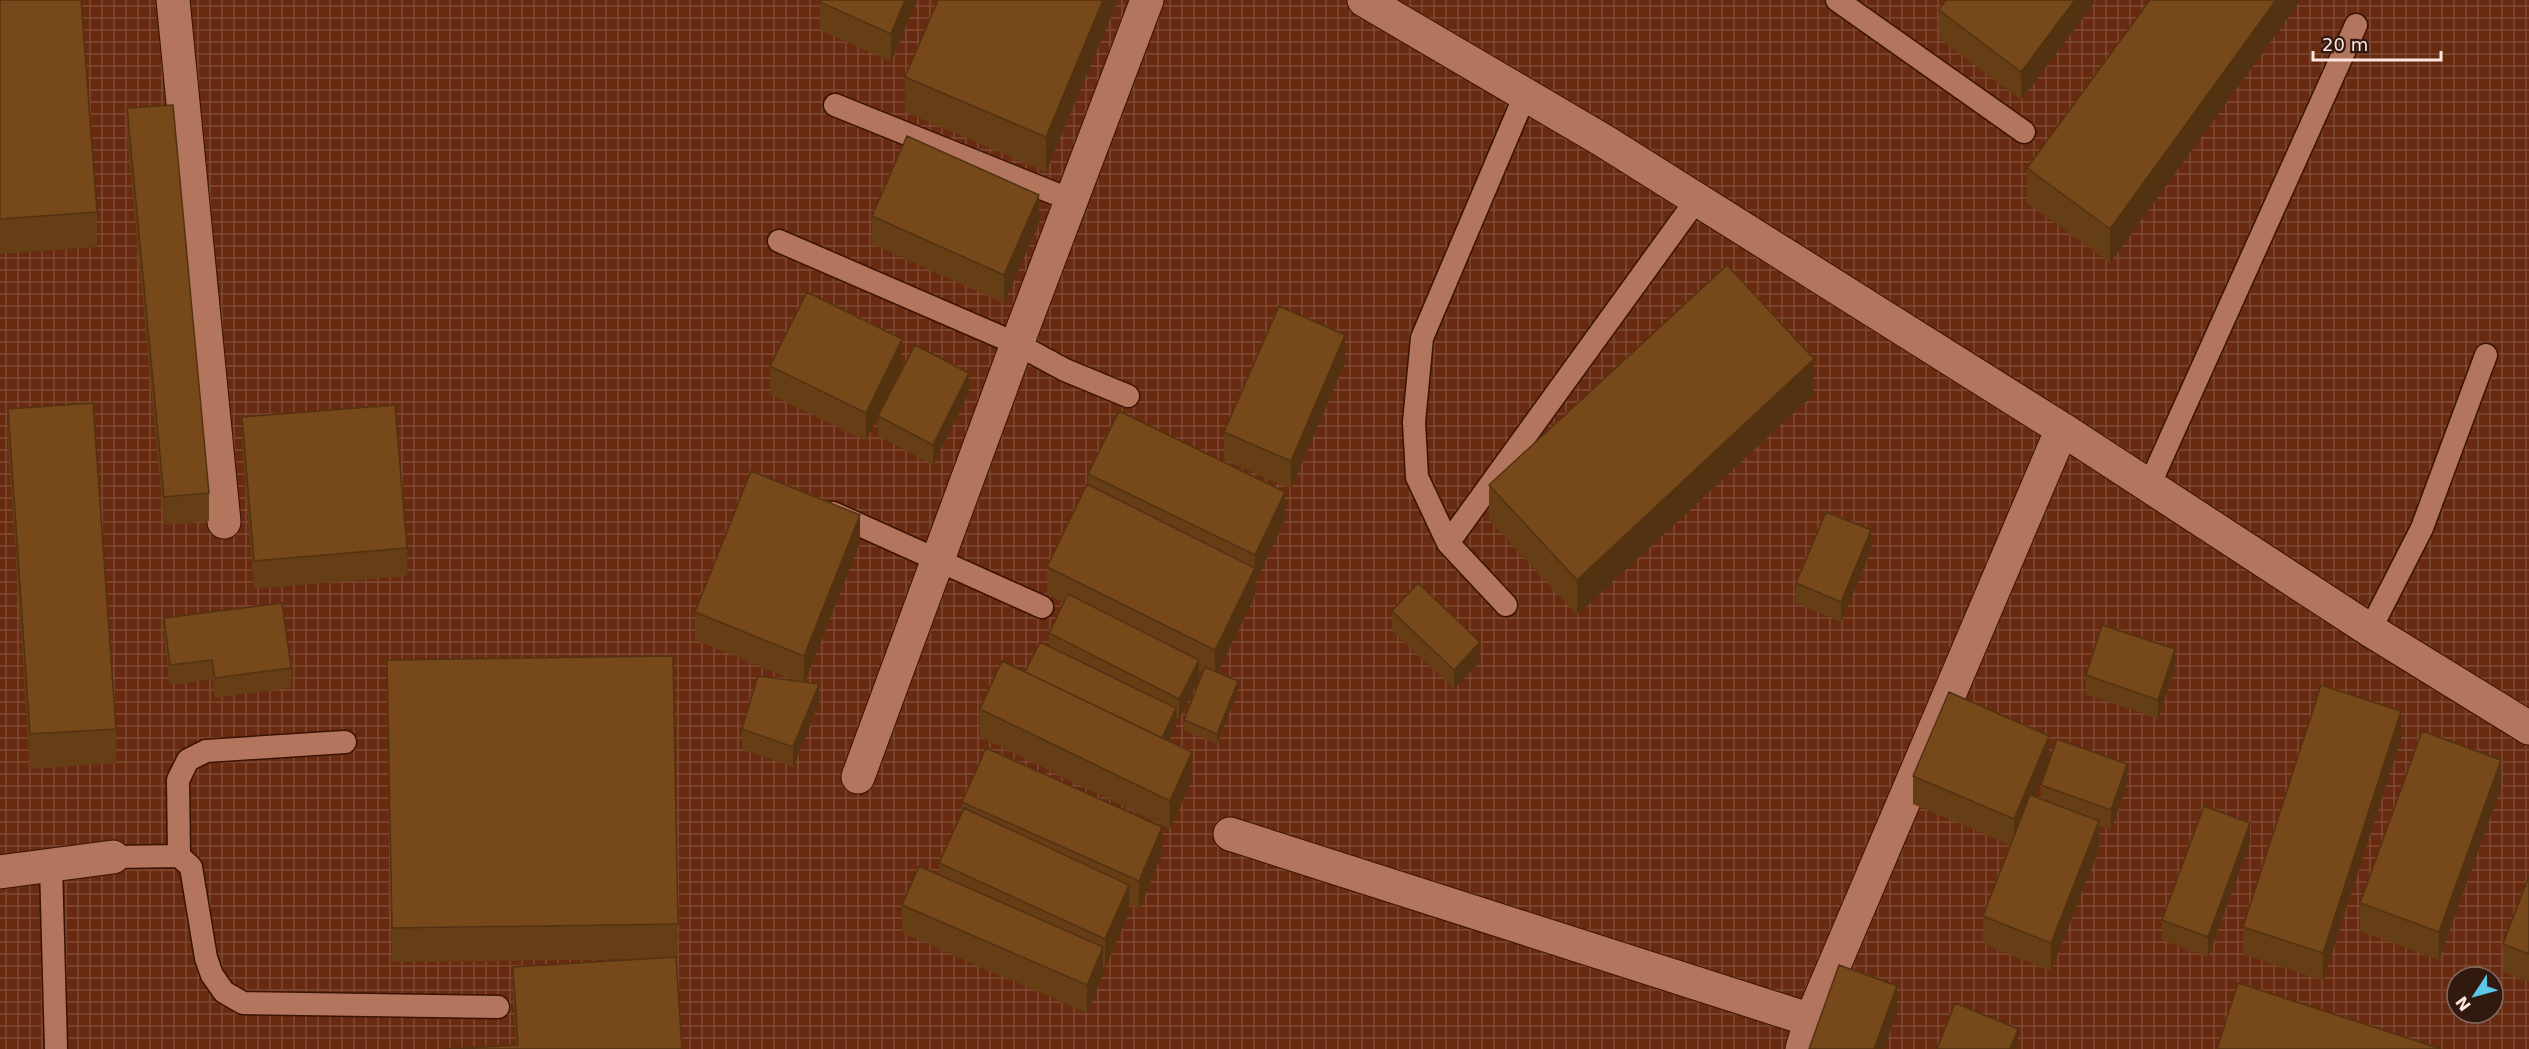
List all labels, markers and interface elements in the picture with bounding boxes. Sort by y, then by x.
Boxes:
scale bar [2313,24,2440,62]
text: 20 m [2322,34,2368,55]
north arrow [2445,965,2505,1025]
text: N [2452,993,2475,1015]

